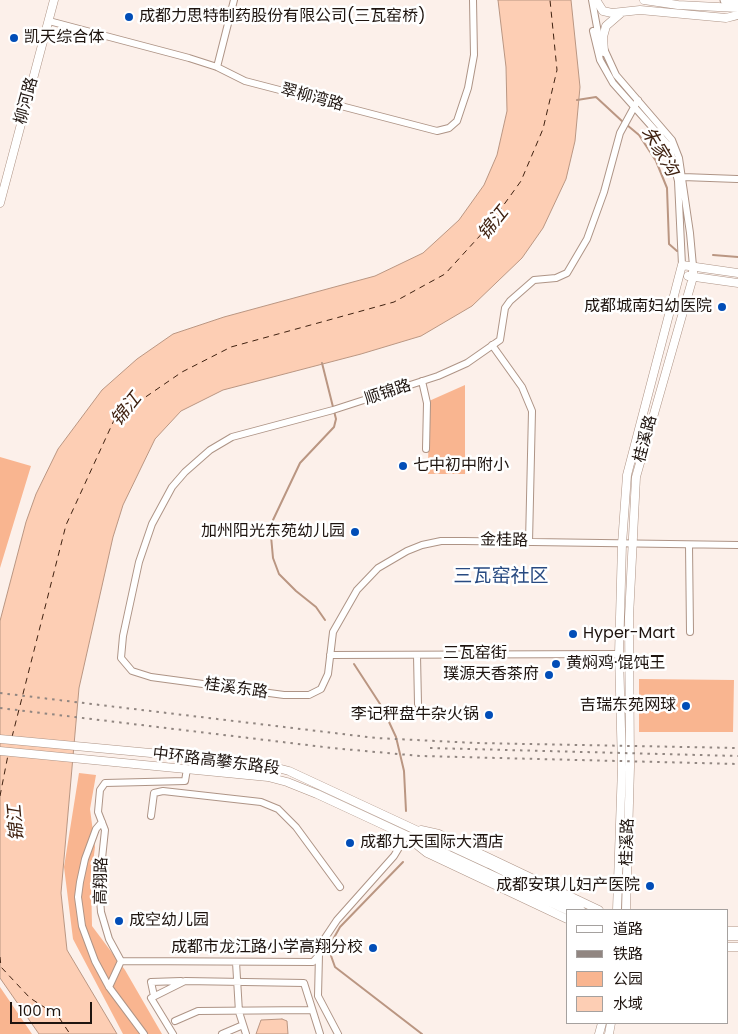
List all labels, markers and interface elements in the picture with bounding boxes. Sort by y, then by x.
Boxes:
place label: 成都力思特制药股份有限公司(三瓦窑桥) [139,7,426,27]
marker: 成都力思特制药股份有限公司(三瓦窑桥) [123,11,135,23]
place label: 凯天综合体 [24,28,104,48]
marker: 凯天综合体 [8,32,20,44]
street label: 柳河路 [12,75,42,127]
street label: 翠柳湾路 [279,80,345,116]
water label: 朱家沟 [636,123,682,181]
water label: 锦江 [474,203,514,245]
place label: 成都城南妇幼医院 [584,297,712,317]
marker: 成都城南妇幼医院 [716,301,728,313]
street label: 顺锦路 [362,376,414,410]
water label: 锦江 [107,389,147,431]
street label: 桂溪路 [631,413,661,465]
place label: 七中初中附小 [413,456,509,476]
marker: 七中初中附小 [397,460,409,472]
place label: 加州阳光东苑幼儿园 [201,522,345,542]
marker: 加州阳光东苑幼儿园 [349,526,361,538]
street label: 金桂路 [480,531,528,551]
district label: 三瓦窑社区 [454,566,548,588]
place label: Hyper-Mart [583,624,675,644]
marker: Hyper-Mart [567,628,579,640]
street label: 三瓦窑街 [443,644,507,664]
place label: 黄焖鸡·馄饨王 [566,654,665,674]
marker: 黄焖鸡·馄饨王 [550,658,562,670]
place label: 璞源天香茶府 [443,665,539,685]
marker: 璞源天香茶府 [543,669,555,681]
street label: 桂溪东路 [203,675,269,703]
place label: 吉瑞东苑网球 [580,696,676,716]
marker: 吉瑞东苑网球 [680,700,692,712]
place label: 李记秤盘牛杂火锅 [351,705,479,725]
marker: 李记秤盘牛杂火锅 [483,709,495,721]
street label: 中环路高攀东路段 [151,745,281,779]
water label: 锦江 [5,804,29,842]
street label: 桂溪路 [618,818,638,866]
place label: 成都九天国际大酒店 [360,833,504,853]
marker: 成都九天国际大酒店 [344,837,356,849]
street label: 高翔路 [92,857,112,905]
place label: 成都安琪儿妇产医院 [496,876,640,896]
marker: 成都安琪儿妇产医院 [644,880,656,892]
legend [566,909,728,1024]
place label: 成空幼儿园 [129,911,209,931]
marker: 成空幼儿园 [113,915,125,927]
text: 道路 [613,918,643,939]
place label: 成都市龙江路小学高翔分校 [171,938,363,958]
marker: 成都市龙江路小学高翔分校 [367,942,379,954]
text: 铁路 [613,943,643,964]
text: 公园 [613,968,643,989]
scale bar [12,992,95,1024]
text: 水域 [613,993,643,1014]
text: 100 m [18,1000,61,1021]

